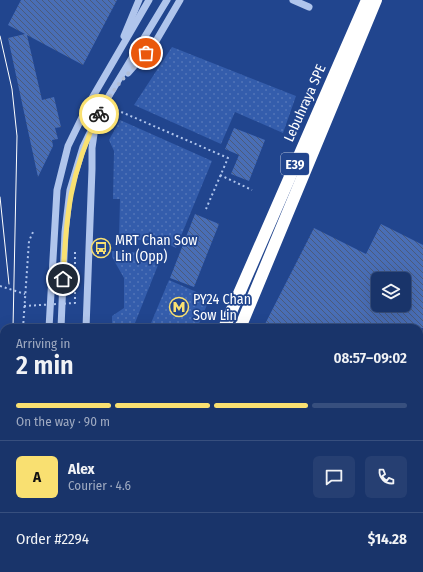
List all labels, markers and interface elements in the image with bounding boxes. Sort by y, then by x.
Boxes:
pin [129,36,163,70]
icon: bag [135,42,157,64]
street label: Lebuhraya SPE [280,61,330,144]
courier [79,94,119,134]
icon: bike [88,103,110,125]
road number: E39 [281,153,309,175]
place label: MRT Chan Sow Lin (Opp) [115,232,197,265]
bus stop icon: MRT Chan Sow Lin (Opp) [90,237,112,259]
pin [46,262,80,296]
icon: home [52,268,74,290]
map controls [371,272,411,312]
button: layers [371,272,411,312]
place label: PY24 Chan Sow Lin [193,291,251,324]
metro station icon: PY24 Chan Sow Lin [168,296,190,318]
text: Arriving in [16,336,70,351]
text: 08:57–09:02 [333,349,407,367]
text: 2 min [16,350,74,381]
text: On the way · 90 m [16,414,110,429]
button: chat [313,456,355,498]
button: phone [365,456,407,498]
text: Alex [68,460,95,478]
text: A [33,468,41,486]
text: Courier · 4.6 [68,478,131,493]
text: Order #2294 [16,530,89,548]
text: $14.28 [368,530,407,548]

